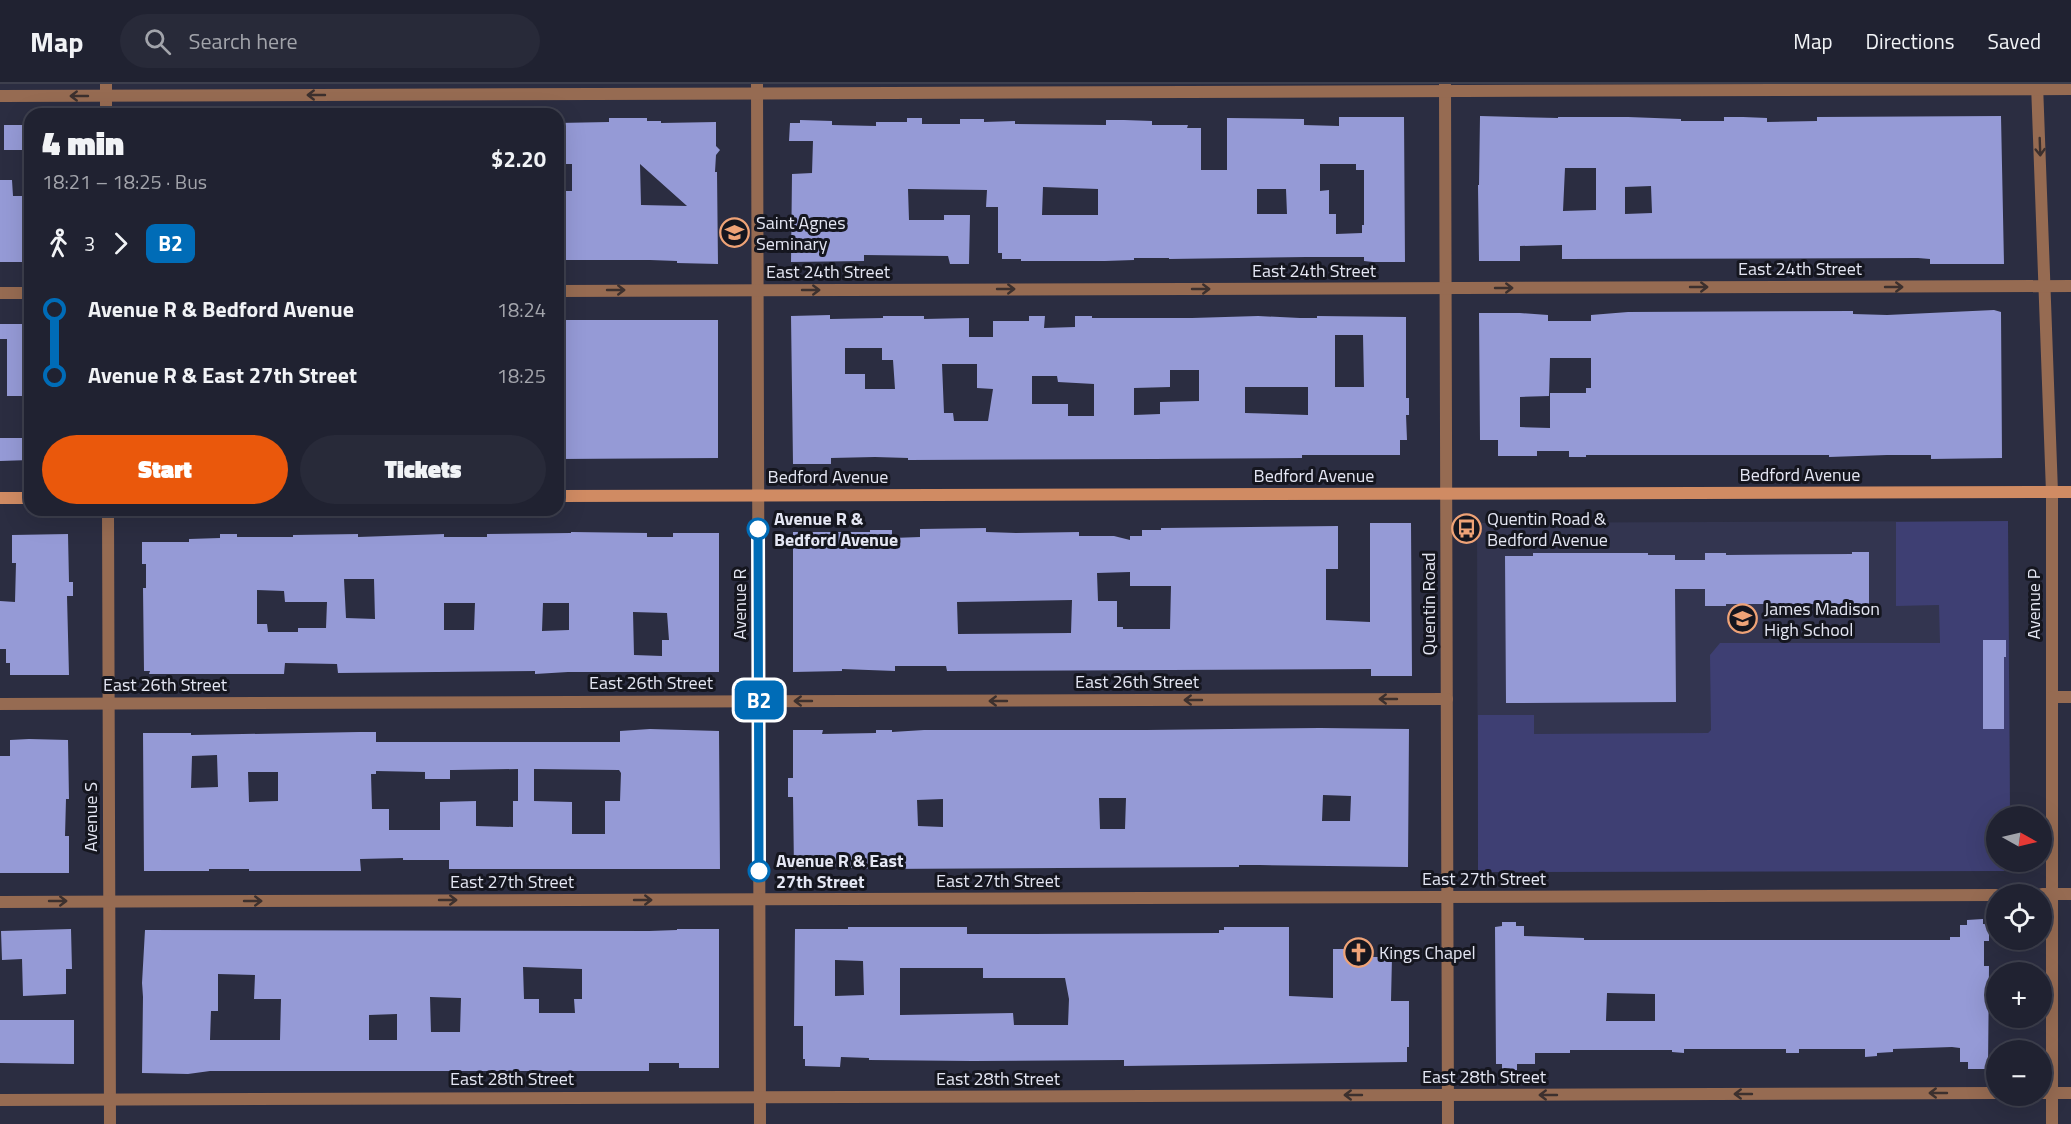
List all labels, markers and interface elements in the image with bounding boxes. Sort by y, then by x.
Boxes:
search box [120,14,540,68]
text: Map [30,20,84,63]
text: Search here [189,24,298,58]
icon: search [141,25,174,58]
text: Map [1793,25,1833,57]
text: Directions [1866,25,1955,57]
text: Saved [1988,25,2041,57]
one-way arrow [306,89,326,101]
one-way arrow [69,90,89,101]
text: 4 min [42,118,124,168]
one-way arrow [2034,137,2045,157]
text: $2.20 [491,142,546,176]
text: 18:21 – 18:25 · Bus [42,166,207,197]
place label: Saint Agnes Seminary [756,209,846,257]
school or university icon: Saint Agnes Seminary [719,217,751,249]
icon: walk [42,227,75,260]
icon: forward [104,227,137,260]
text: B2 [158,227,183,259]
text: 3 [84,228,95,259]
street label: East 24th Street [1738,255,1863,282]
street label: East 24th Street [1252,257,1377,284]
street label: East 24th Street [766,258,891,285]
one-way arrow [1689,281,1709,293]
one-way arrow [1884,281,1904,293]
one-way arrow [1494,282,1514,294]
one-way arrow [996,283,1016,295]
one-way arrow [1191,283,1211,295]
one-way arrow [801,284,821,296]
one-way arrow [606,285,626,296]
text: Avenue R & Bedford Avenue [88,292,354,326]
text: 18:24 [497,294,546,325]
text: Avenue R & East 27th Street [88,358,357,392]
text: 18:25 [497,360,546,391]
button: Start [42,435,288,504]
button: Tickets [300,435,546,504]
street label: Bedford Avenue [1740,461,1860,488]
street label: Bedford Avenue [1254,462,1374,489]
street label: Bedford Avenue [768,463,888,490]
place label: Avenue R & Bedford Avenue [774,505,898,553]
place label: Quentin Road & Bedford Avenue [1487,505,1608,553]
bus stop icon: Quentin Road & Bedford Avenue [1450,513,1482,545]
marker: Avenue R & Bedford Avenue [747,518,769,540]
street label: Quentin Road [1415,553,1442,656]
street label: Avenue R [726,568,753,640]
street label: Avenue P [2020,568,2047,639]
place label: James Madison High School [1764,595,1880,643]
school or university icon: James Madison High School [1727,603,1759,635]
street label: East 26th Street [1075,668,1200,695]
street label: East 26th Street [589,669,714,696]
street label: East 26th Street [103,671,228,698]
line badge: B2 [732,680,786,720]
text: B2 [747,684,771,716]
one-way arrow [1379,693,1399,705]
one-way arrow [1184,694,1204,706]
one-way arrow [794,695,814,707]
one-way arrow [989,695,1009,706]
street label: Avenue S [77,782,104,852]
north arrow [1986,806,2052,872]
map controls [1986,806,2052,1106]
place label: Avenue R & East 27th Street [776,847,904,895]
marker: Avenue R & East 27th Street [748,860,770,882]
street label: East 27th Street [1422,865,1547,892]
street label: East 27th Street [936,867,1061,894]
street label: East 27th Street [450,868,575,895]
button: locate [1986,884,2052,950]
one-way arrow [438,894,458,906]
one-way arrow [633,894,653,906]
one-way arrow [243,895,263,907]
one-way arrow [48,896,68,907]
church icon: Kings Chapel [1342,937,1374,969]
place label: Kings Chapel [1379,939,1476,966]
button: + [1986,962,2052,1028]
button: − [1986,1040,2052,1106]
street label: East 28th Street [1422,1063,1547,1090]
street label: East 28th Street [450,1065,575,1092]
street label: East 28th Street [936,1065,1061,1092]
one-way arrow [1929,1087,1949,1099]
one-way arrow [1734,1088,1754,1100]
one-way arrow [1344,1089,1364,1101]
one-way arrow [1539,1089,1559,1101]

